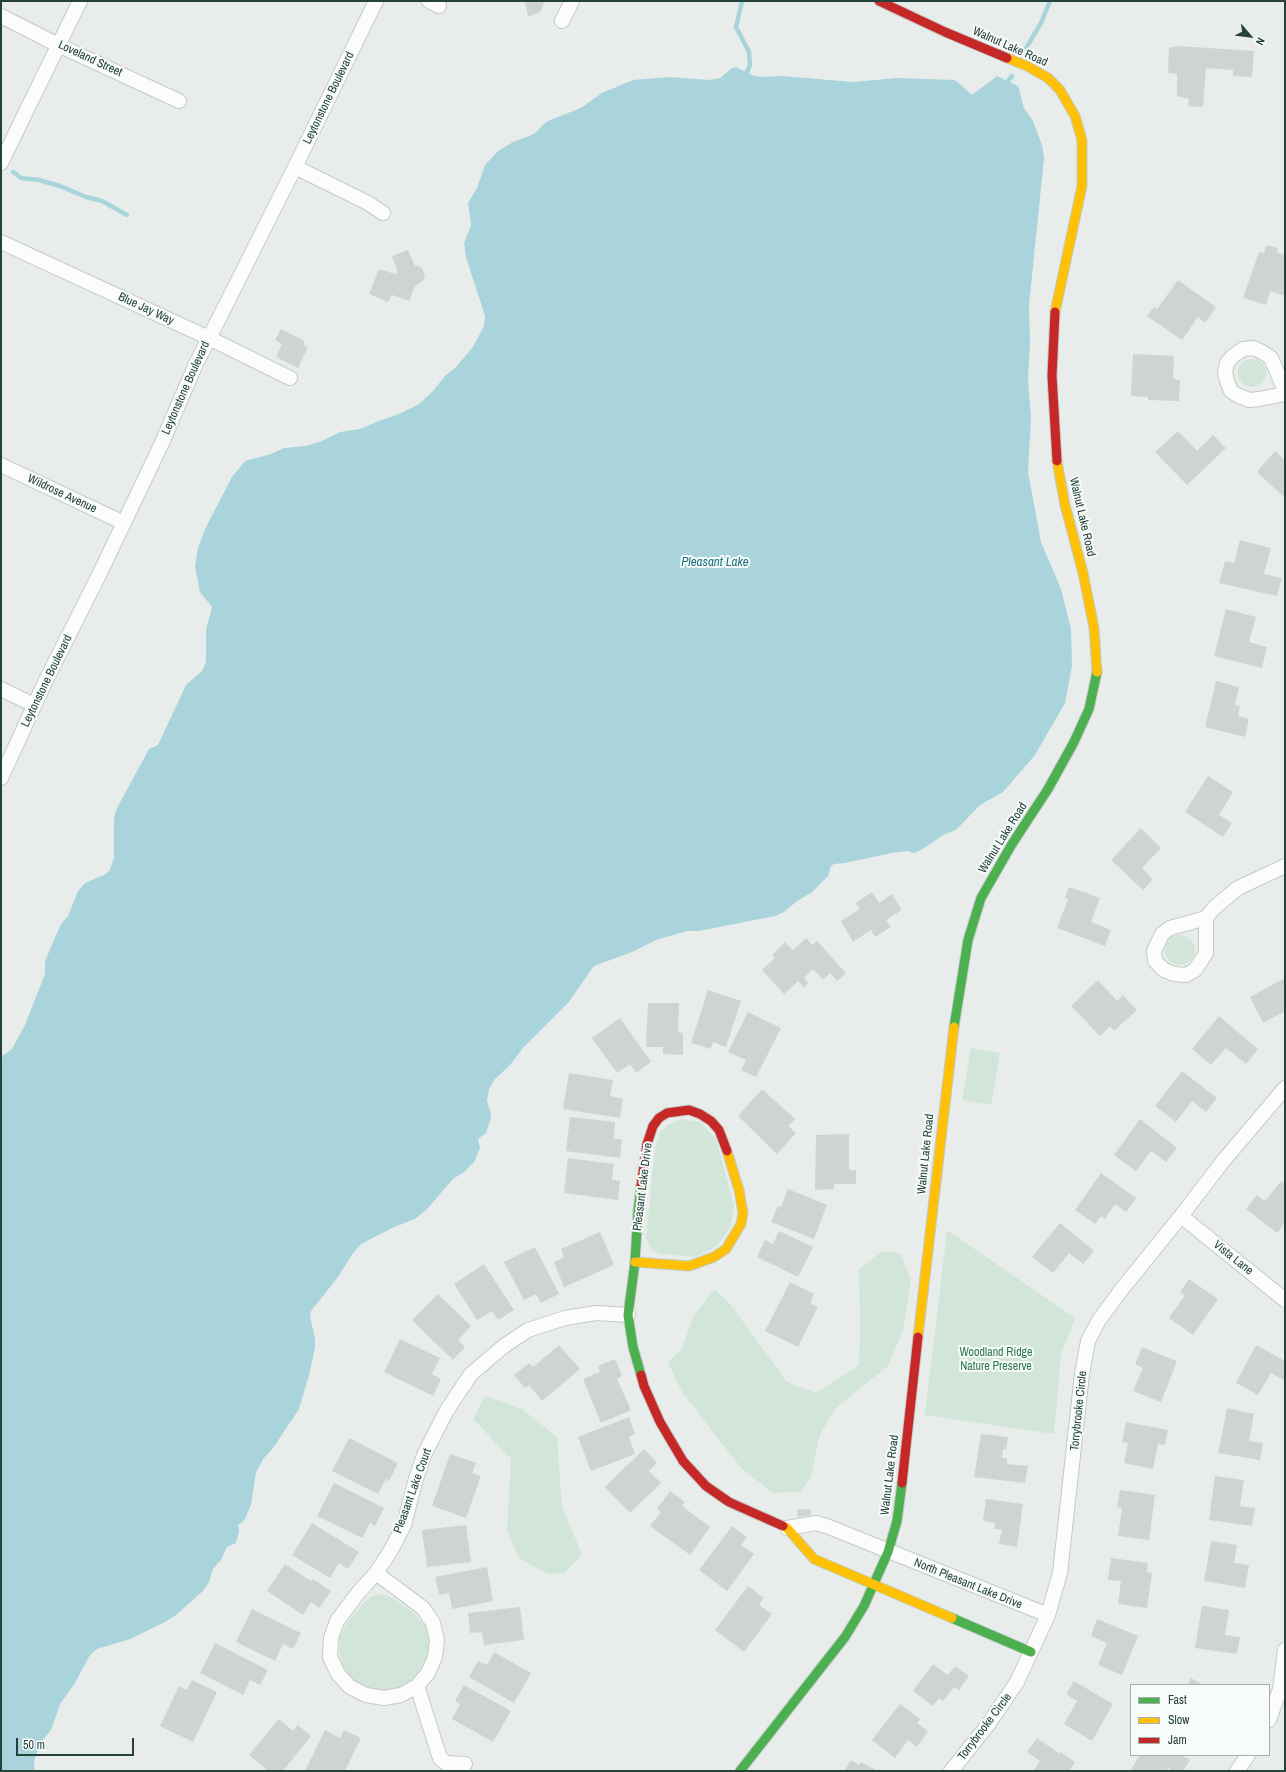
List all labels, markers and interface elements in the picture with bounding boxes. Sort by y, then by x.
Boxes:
north arrow [1230,16,1270,56]
street label: Walnut Lake Road [970,24,1050,70]
text: N [1253,35,1268,48]
street label: Loveland Street [56,38,124,80]
street label: Leytonstone Boulevard [300,50,358,146]
street label: Blue Jay Way [116,290,176,328]
street label: Leytonstone Boulevard [159,339,213,437]
street label: Wildrose Avenue [25,472,99,516]
street label: Walnut Lake Road [1066,476,1098,558]
water label: Pleasant Lake [681,555,749,571]
street label: Leytonstone Boulevard [18,633,76,729]
street label: Walnut Lake Road [976,800,1030,876]
street label: Walnut Lake Road [915,1113,937,1195]
street label: Pleasant Lake Drive [630,1142,656,1232]
street label: Vista Lane [1210,1238,1256,1278]
park label: Woodland Ridge Nature Preserve [959,1346,1033,1374]
street label: Torrybrooke Circle [1068,1370,1090,1452]
street label: Walnut Lake Road [878,1434,902,1516]
street label: Pleasant Lake Court [391,1447,435,1535]
street label: North Pleasant Lake Drive [912,1556,1024,1612]
legend [1130,1684,1270,1756]
street label: Torrybrooke Circle [955,1691,1015,1763]
text: Fast [1168,1692,1187,1708]
text: Slow [1168,1712,1189,1728]
scale bar [18,1730,136,1756]
text: Jam [1168,1732,1187,1748]
text: 50 m [23,1737,45,1753]

